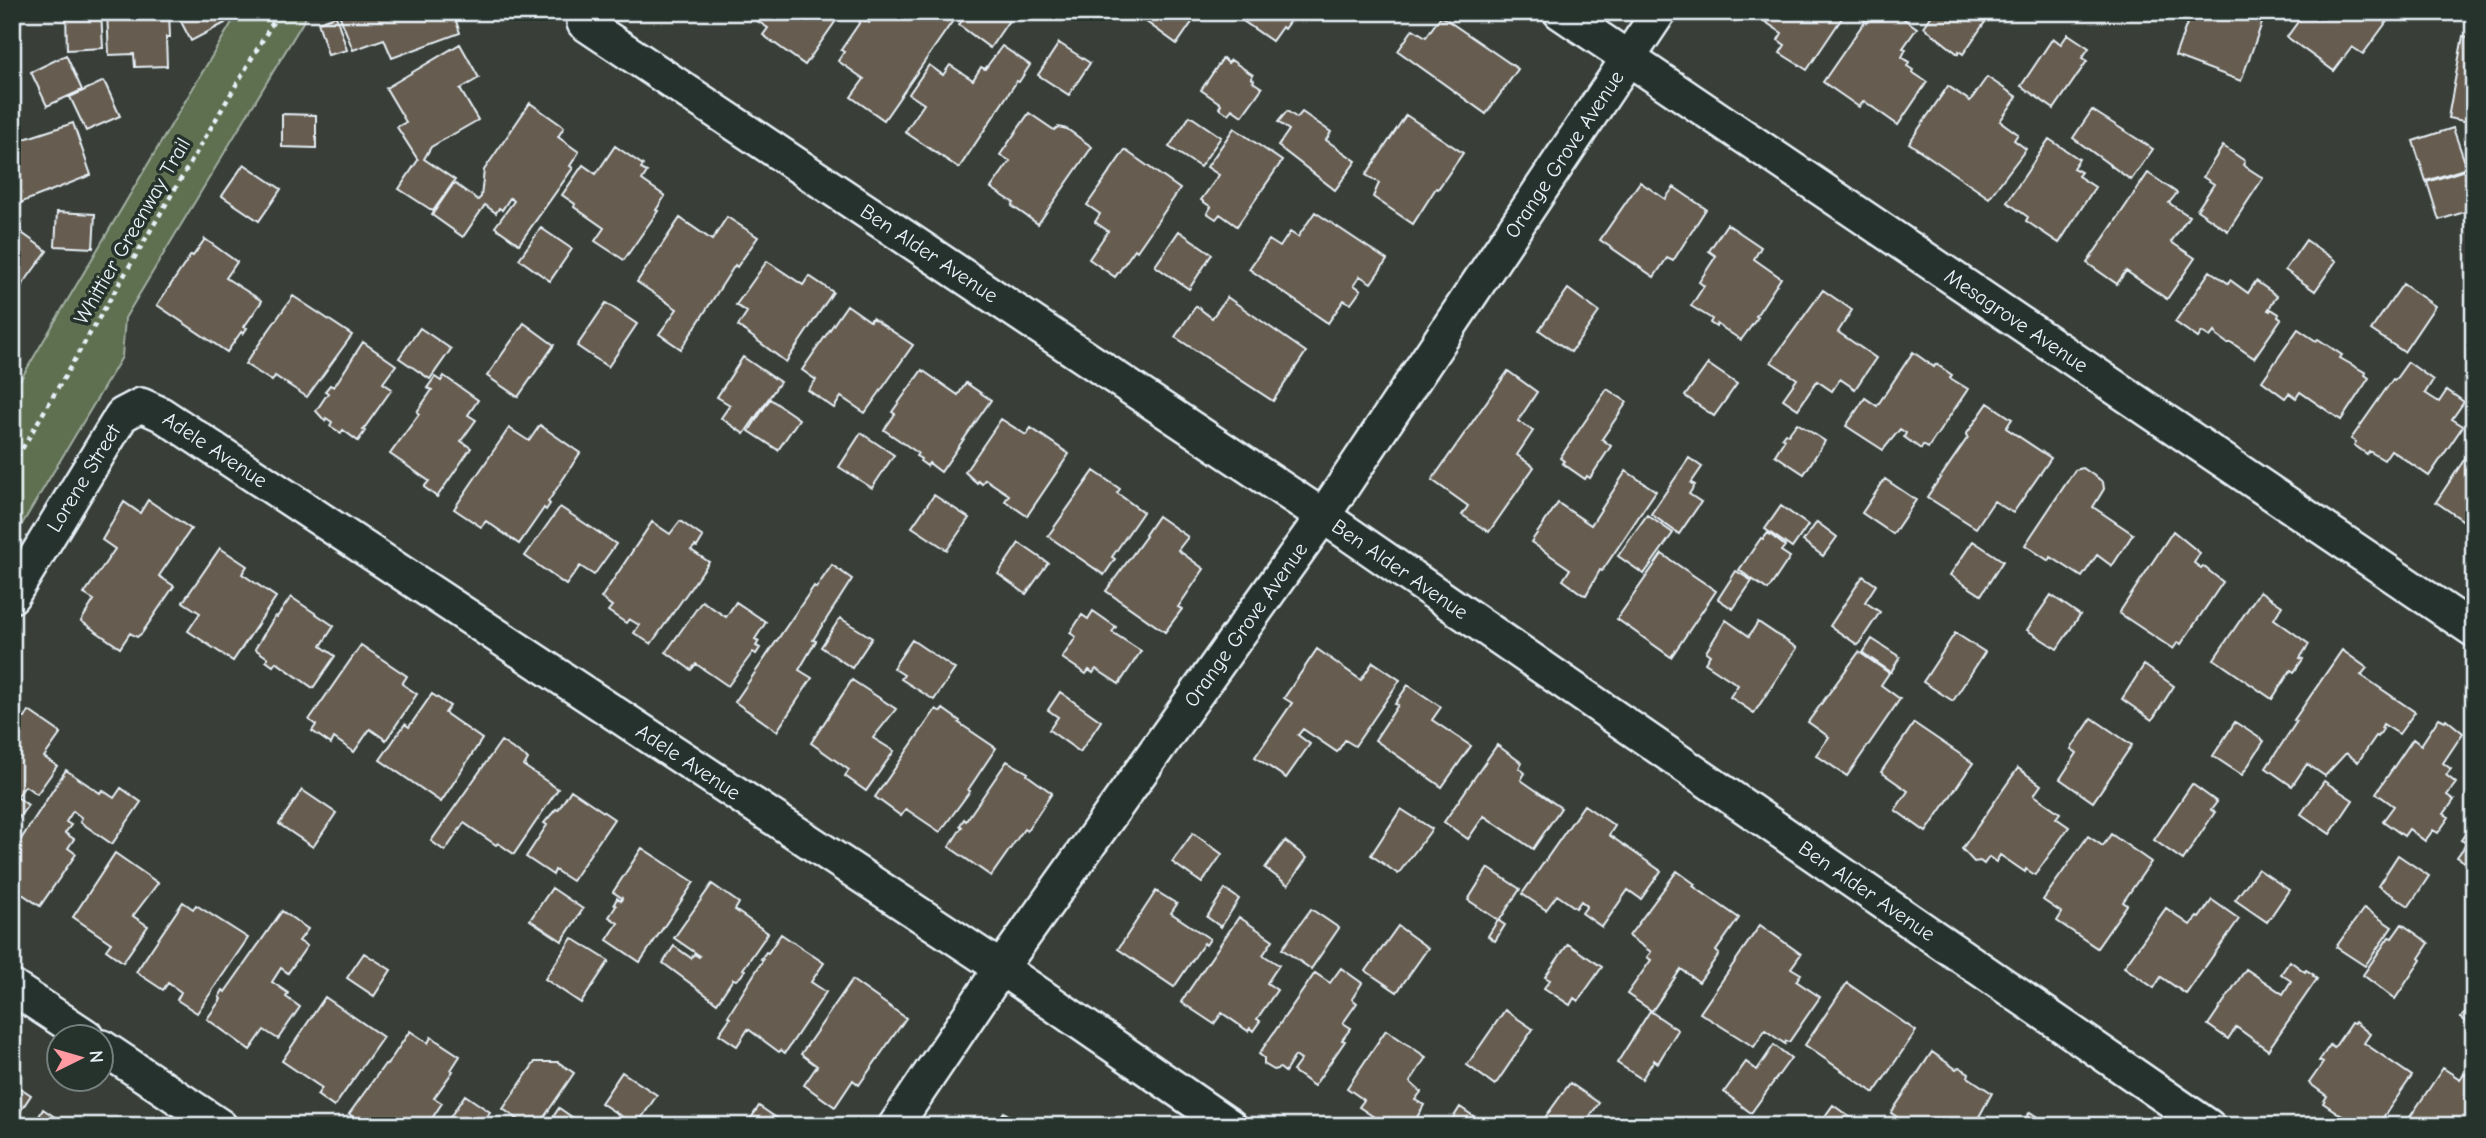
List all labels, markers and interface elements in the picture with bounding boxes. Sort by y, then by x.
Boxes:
street label: Orange Grove Avenue [1500,66,1629,243]
street label: Whittier Greenway Trail [69,134,195,328]
street label: Ben Alder Avenue [856,199,1002,308]
street label: Mesagrove Avenue [1940,264,2093,378]
street label: Adele Avenue [158,407,272,493]
street label: Lorene Street [42,419,126,536]
street label: Ben Alder Avenue [1327,514,1473,624]
street label: Orange Grove Avenue [1179,538,1312,711]
street label: Adele Avenue [632,719,745,805]
street label: Ben Alder Avenue [1794,836,1940,946]
north arrow [46,1023,116,1092]
text: N [84,1049,107,1064]

